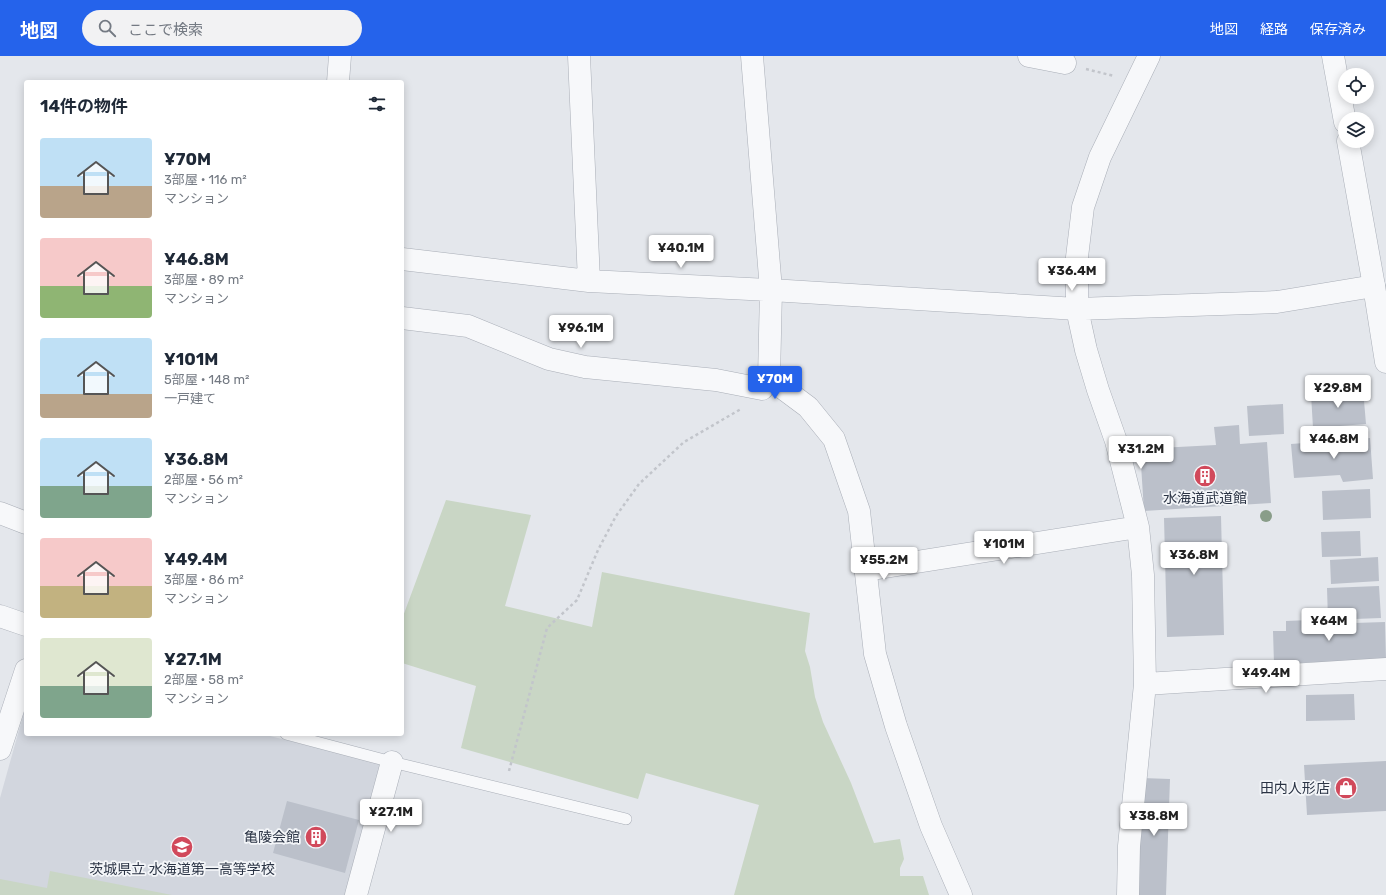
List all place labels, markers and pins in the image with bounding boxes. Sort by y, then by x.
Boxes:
pin: ¥40.1M [648,235,714,269]
pin: ¥36.4M [1039,258,1105,292]
pin: ¥96.1M [548,315,614,349]
pin: ¥70M [751,366,799,400]
pin: ¥29.8M [1305,375,1371,409]
pin: ¥46.8M [1301,426,1367,460]
pin: ¥31.2M [1108,436,1174,470]
building icon: 水海道武道館 [1192,463,1218,489]
place label: 水海道武道館 [1163,490,1247,507]
pin: ¥101M [976,531,1032,565]
pin: ¥36.8M [1161,542,1227,576]
pin: ¥55.2M [851,547,917,581]
pin: ¥64M [1305,608,1353,642]
pin: ¥49.4M [1233,660,1299,694]
shop icon: 田内人形店 [1333,775,1359,801]
place label: 田内人形店 [1260,780,1330,797]
pin: ¥27.1M [358,799,424,833]
pin: ¥38.8M [1121,803,1187,837]
building icon: 亀陵会館 [303,824,329,850]
place label: 亀陵会館 [244,829,300,846]
school or university icon: 茨城県立 水海道第一高等学校 [169,834,195,860]
place label: 茨城県立 水海道第一高等学校 [89,861,275,878]

